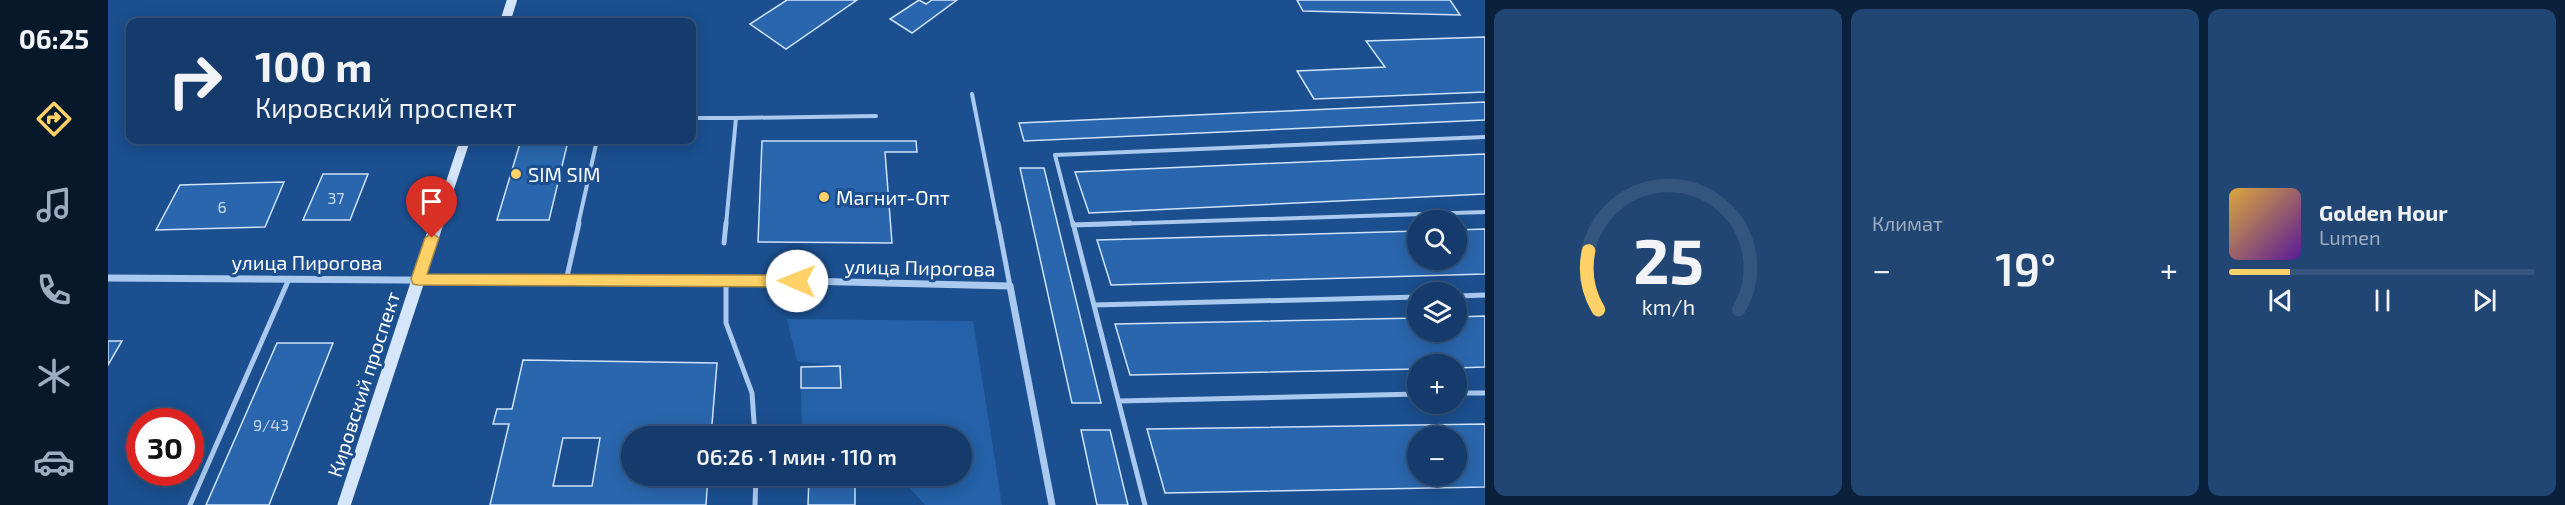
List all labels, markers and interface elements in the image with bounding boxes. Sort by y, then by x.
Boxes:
text: 06:25 [19,22,89,54]
text: 100 m [255,40,372,90]
icon: right [156,42,234,120]
text: Кировский проспект [255,91,516,123]
icon: directions [33,98,75,140]
place label: SIM SIM [528,162,600,186]
marker: SIM SIM [509,167,523,181]
pin [406,176,457,238]
icon: music [33,184,75,226]
icon: arrive [415,185,448,218]
place label: Магнит-Опт [836,185,950,209]
house number: 37 [327,188,345,207]
marker: Магнит-Опт [817,190,831,204]
house number: 6 [217,197,227,216]
text: Golden Hour [2319,199,2448,225]
map controls [1407,210,1467,486]
button: search [1407,210,1467,270]
text: Климат [1872,211,1943,235]
text: 25 [1633,222,1703,297]
text: Lumen [2319,225,2381,249]
text: 19° [1995,241,2056,295]
position arrow [765,249,829,313]
text: − [1872,249,1891,289]
text: + [2160,249,2178,289]
street label: улица Пирогова [231,250,383,275]
street label: улица Пирогова [844,254,996,281]
icon: phone [33,269,75,311]
button: layers [1407,282,1467,342]
icon: previous [2264,284,2297,317]
icon: pause [2366,284,2399,317]
icon: next [2468,284,2501,317]
street label: Кировский проспект [322,288,404,480]
text: km/h [1641,294,1695,319]
button: + [1407,354,1467,414]
icon: climate [33,355,75,397]
speed limit sign: 30 [126,408,204,486]
house number: 9/43 [253,415,289,434]
button: − [1407,426,1467,486]
icon: car [33,441,75,483]
text: 06:26 · 1 мин · 110 m [696,443,897,469]

